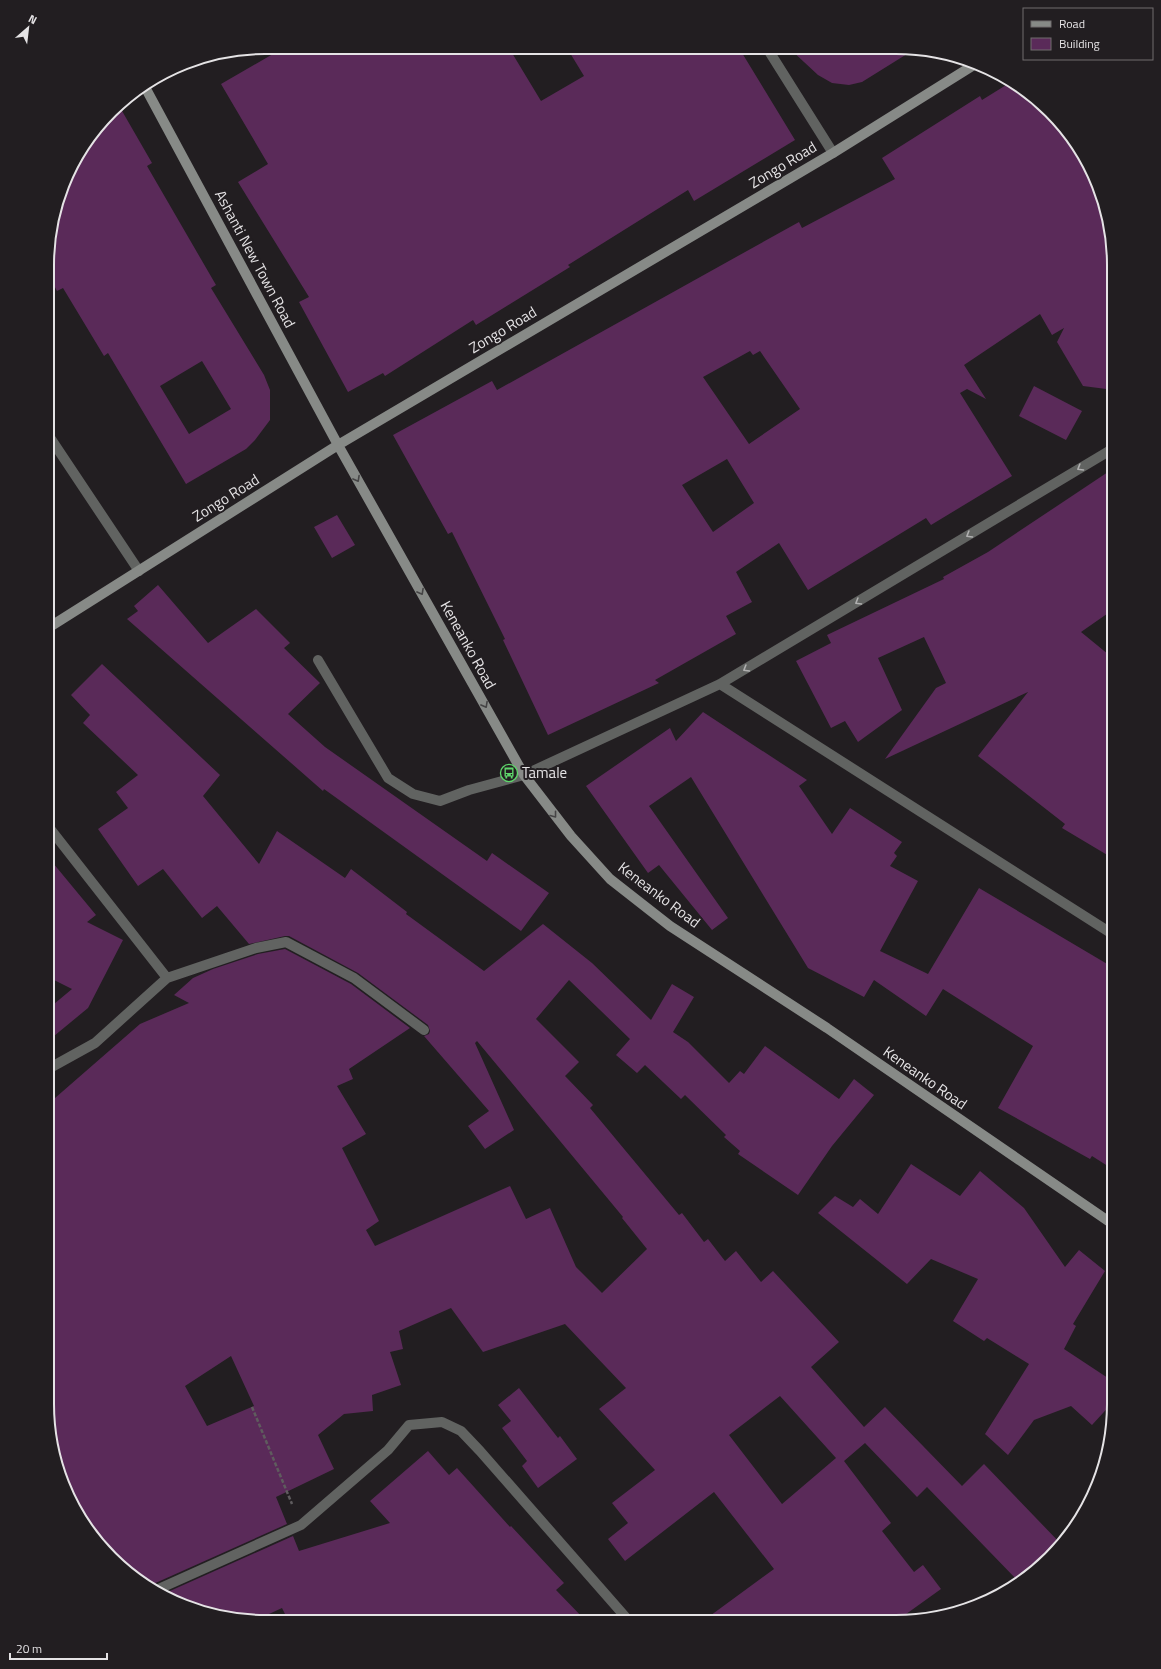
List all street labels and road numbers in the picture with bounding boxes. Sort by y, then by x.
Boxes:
street label: Zongo Road [745,135,821,194]
street label: Ashanti New Town Road [209,186,302,332]
street label: Zongo Road [465,300,541,359]
street label: Zongo Road [188,468,264,527]
street label: Keneanko Road [435,596,502,693]
street label: Keneanko Road [613,856,705,933]
street label: Keneanko Road [879,1040,972,1115]

